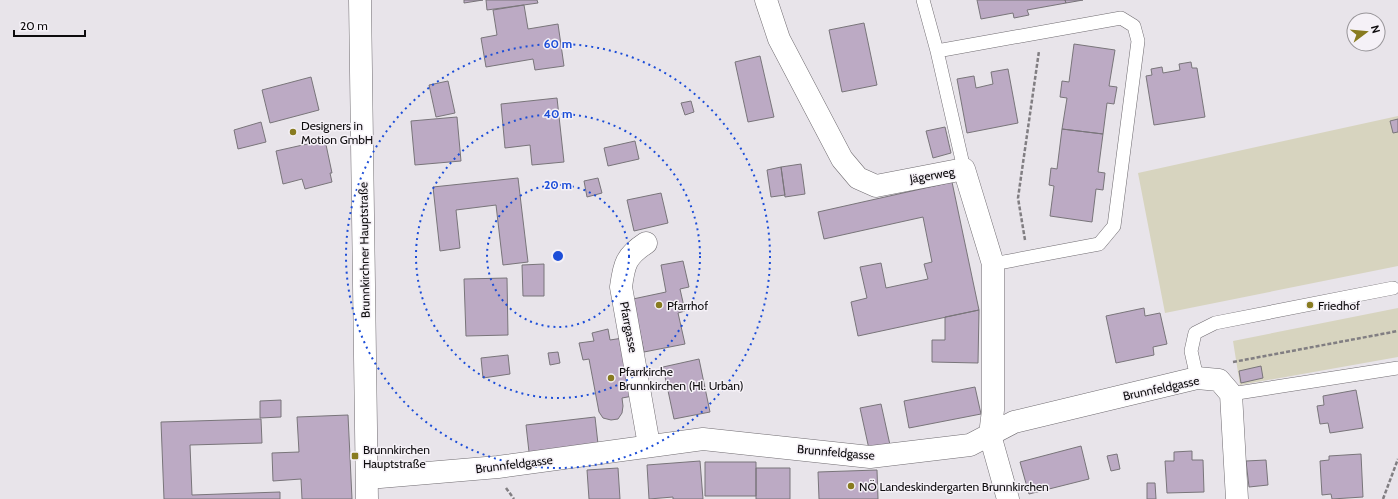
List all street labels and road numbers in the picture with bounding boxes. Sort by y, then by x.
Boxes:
street label: Jägerweg [907,163,957,186]
street label: Brunnkirchner Hauptstraße [355,182,373,318]
street label: Pfarrgasse [617,300,641,354]
street label: Brunnfeldgasse [1121,373,1201,403]
street label: Brunnfeldgasse [797,441,875,463]
street label: Brunnfeldgasse [474,452,554,476]

